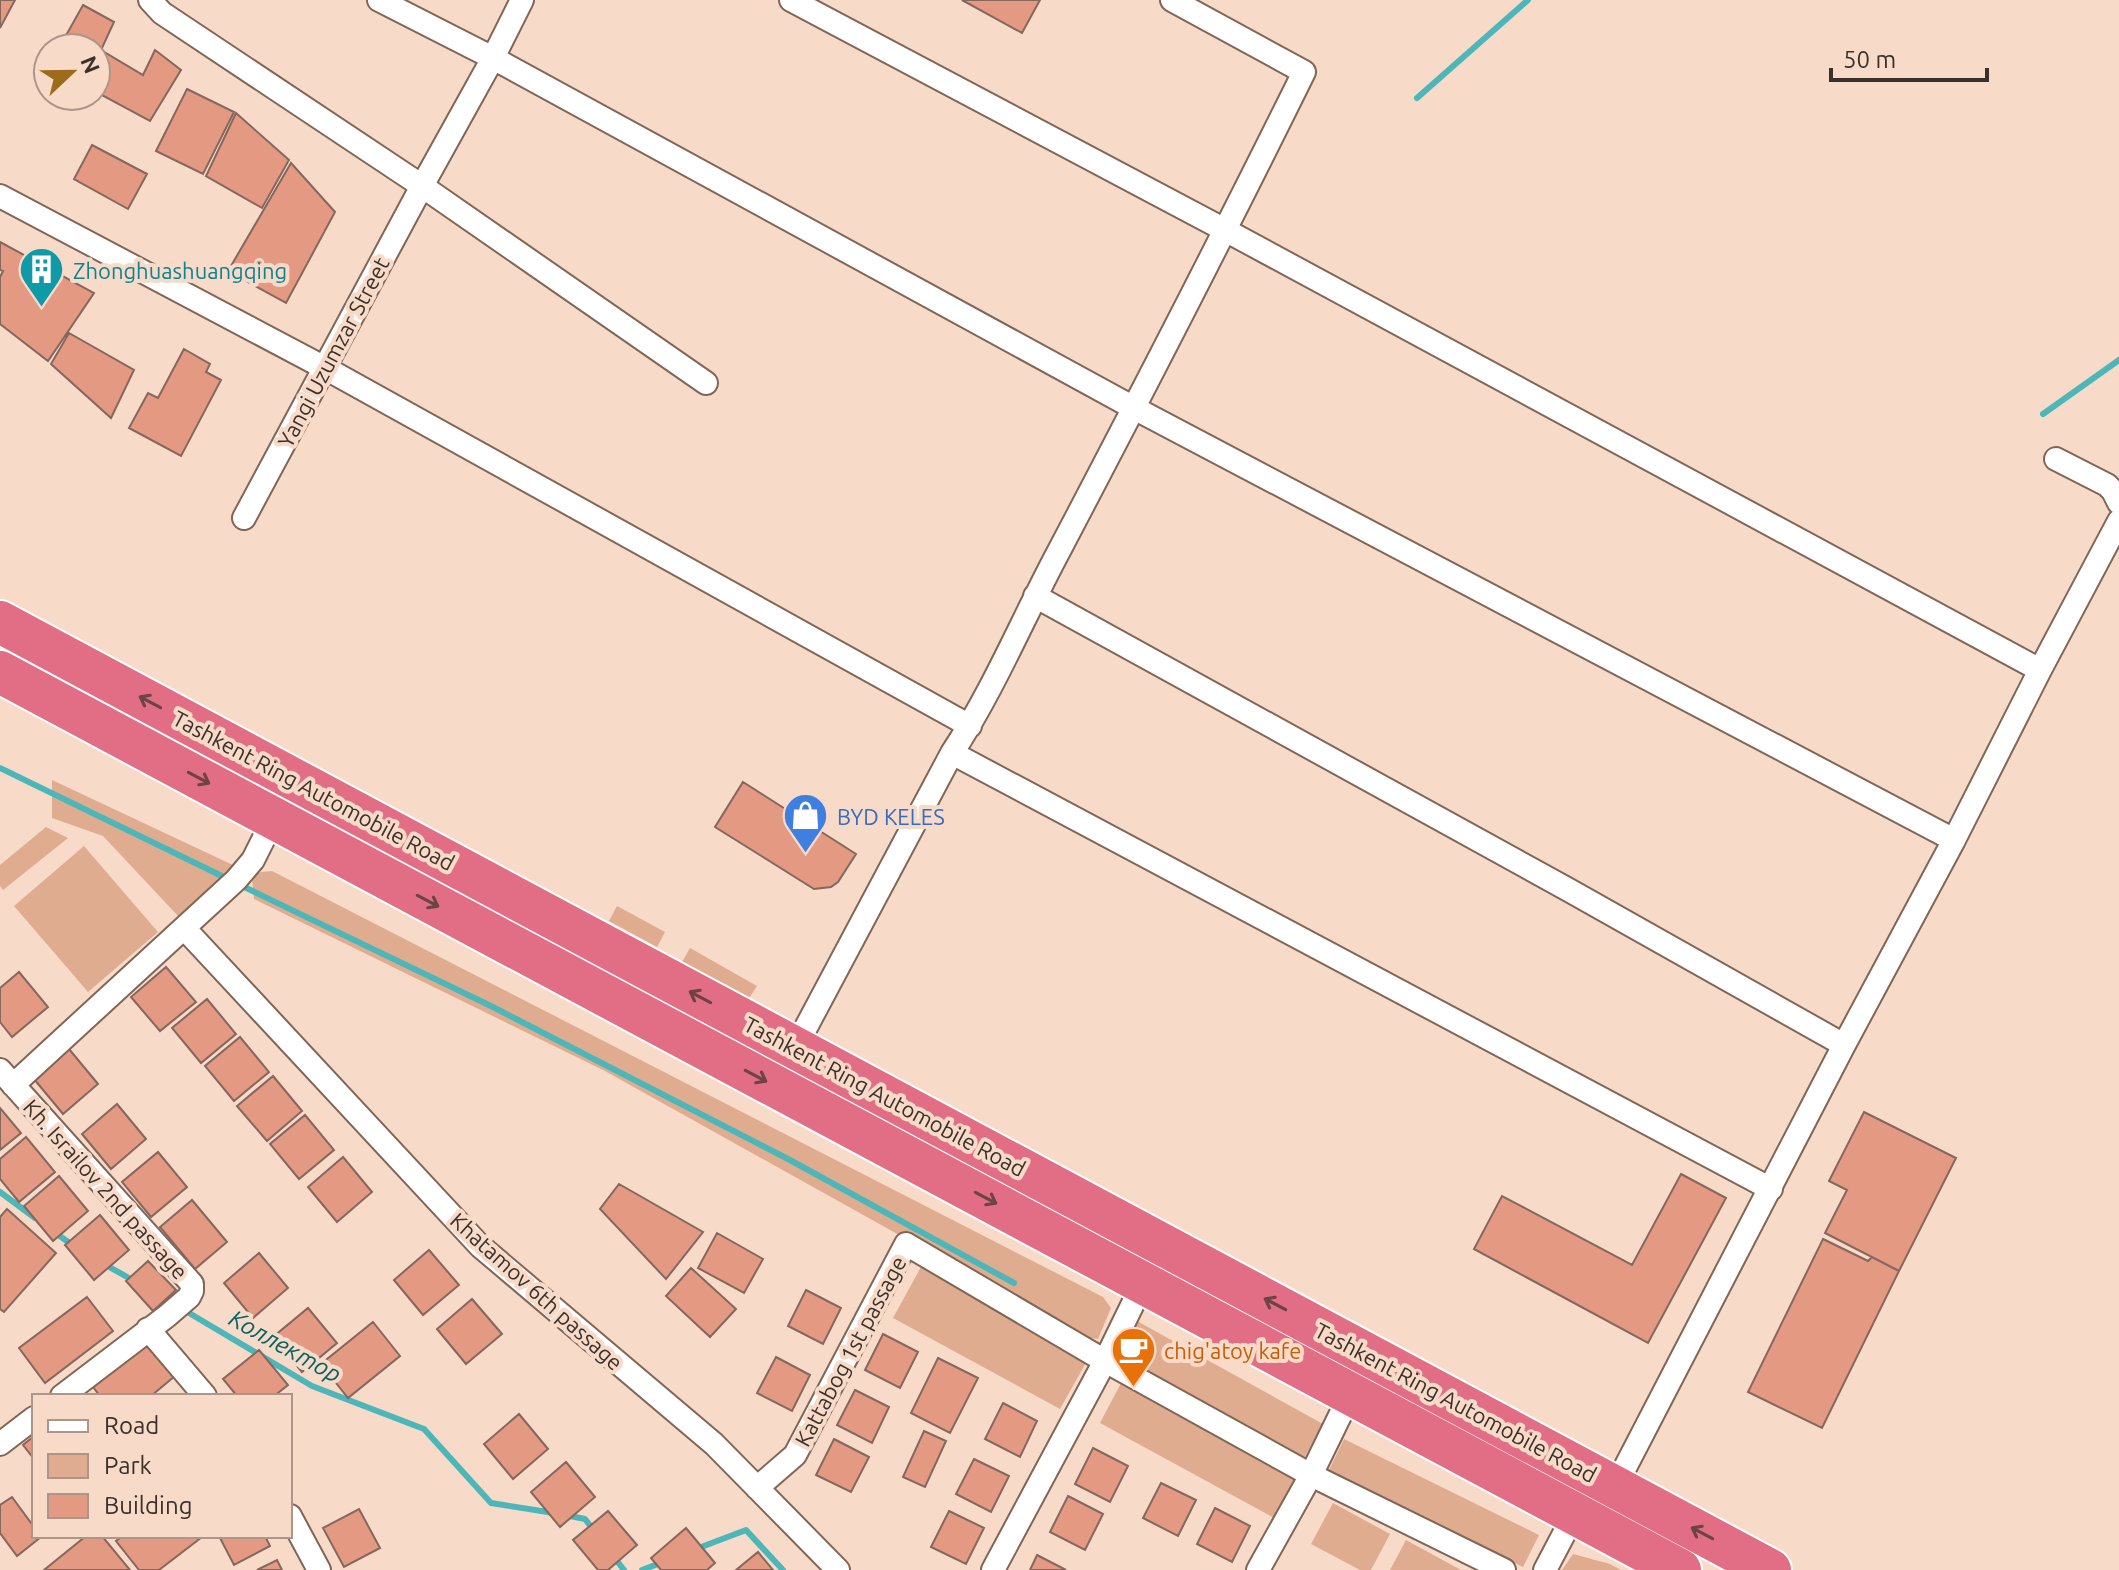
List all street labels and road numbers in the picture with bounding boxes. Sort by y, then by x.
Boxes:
street label: Yangi Uzumzar Street [272,252,394,451]
street label: Tashkent Ring Automobile Road [169,705,459,875]
street label: Tashkent Ring Automobile Road [740,1011,1030,1181]
street label: Kh. Israilov 2nd passage [19,1094,193,1284]
street label: Khatamov 6th passage [446,1207,628,1375]
street label: Kattabog 1st passage [789,1252,911,1450]
street label: Tashkent Ring Automobile Road [1311,1317,1601,1487]

